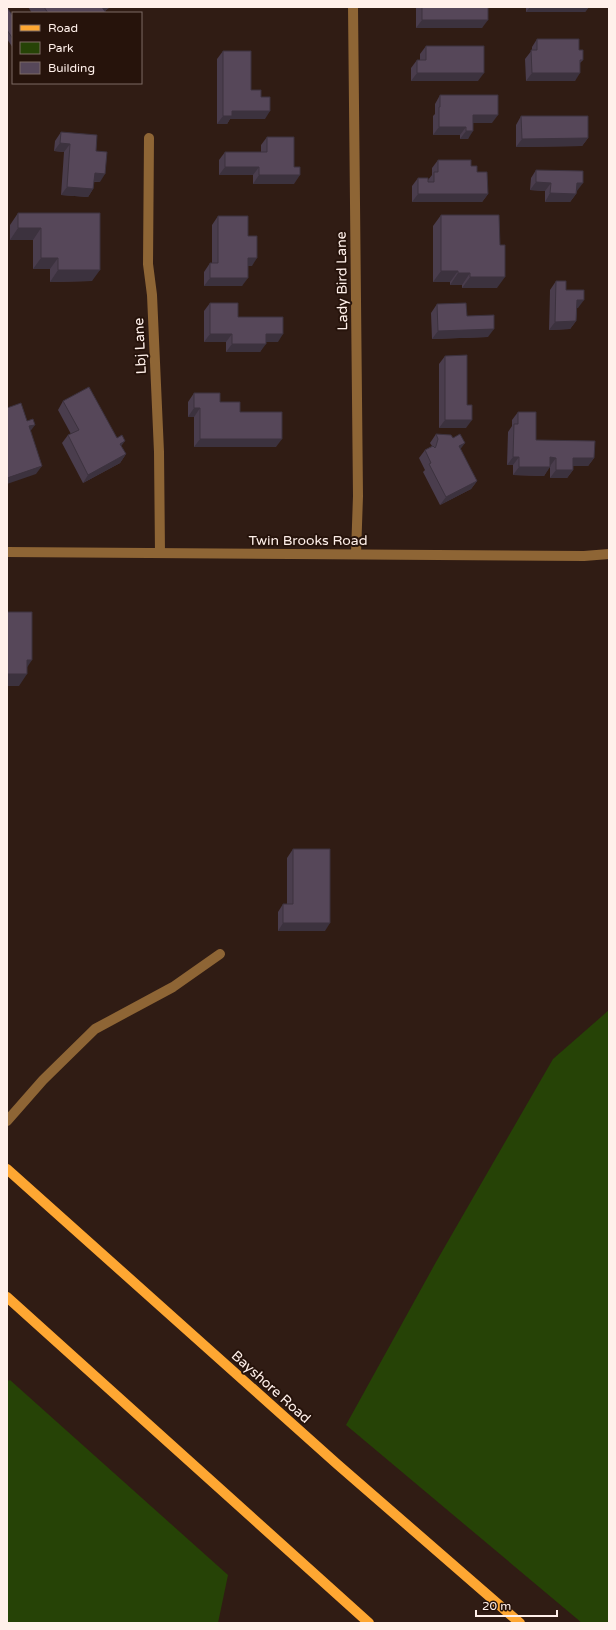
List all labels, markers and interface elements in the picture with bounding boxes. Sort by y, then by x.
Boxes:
legend [12,12,142,84]
text: Road [48,21,78,35]
text: Park [48,41,74,55]
text: Building [48,61,95,75]
street label: Lady Bird Lane [333,231,351,331]
street label: Lbj Lane [130,317,150,375]
street label: Twin Brooks Road [248,532,368,549]
street label: Bayshore Road [228,1347,314,1427]
scale bar [476,1592,557,1618]
text: 20 m [482,1599,511,1613]

